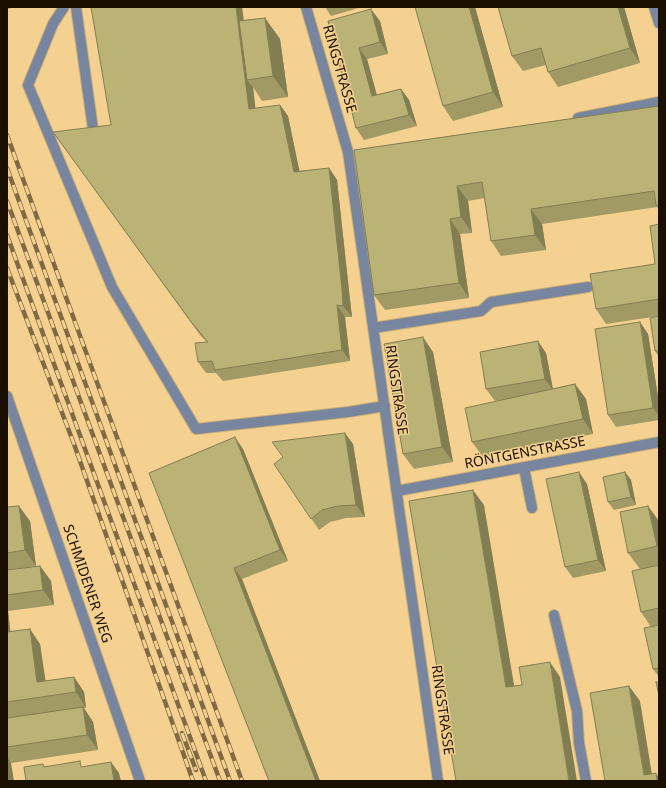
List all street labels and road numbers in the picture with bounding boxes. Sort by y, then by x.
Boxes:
street label: RINGSTRASSE [318,23,360,115]
street label: RINGSTRASSE [381,344,411,436]
street label: RÖNTGENSTRASSE [463,433,587,473]
street label: SCHMIDENER WEG [59,523,115,645]
street label: RINGSTRASSE [427,664,457,756]

